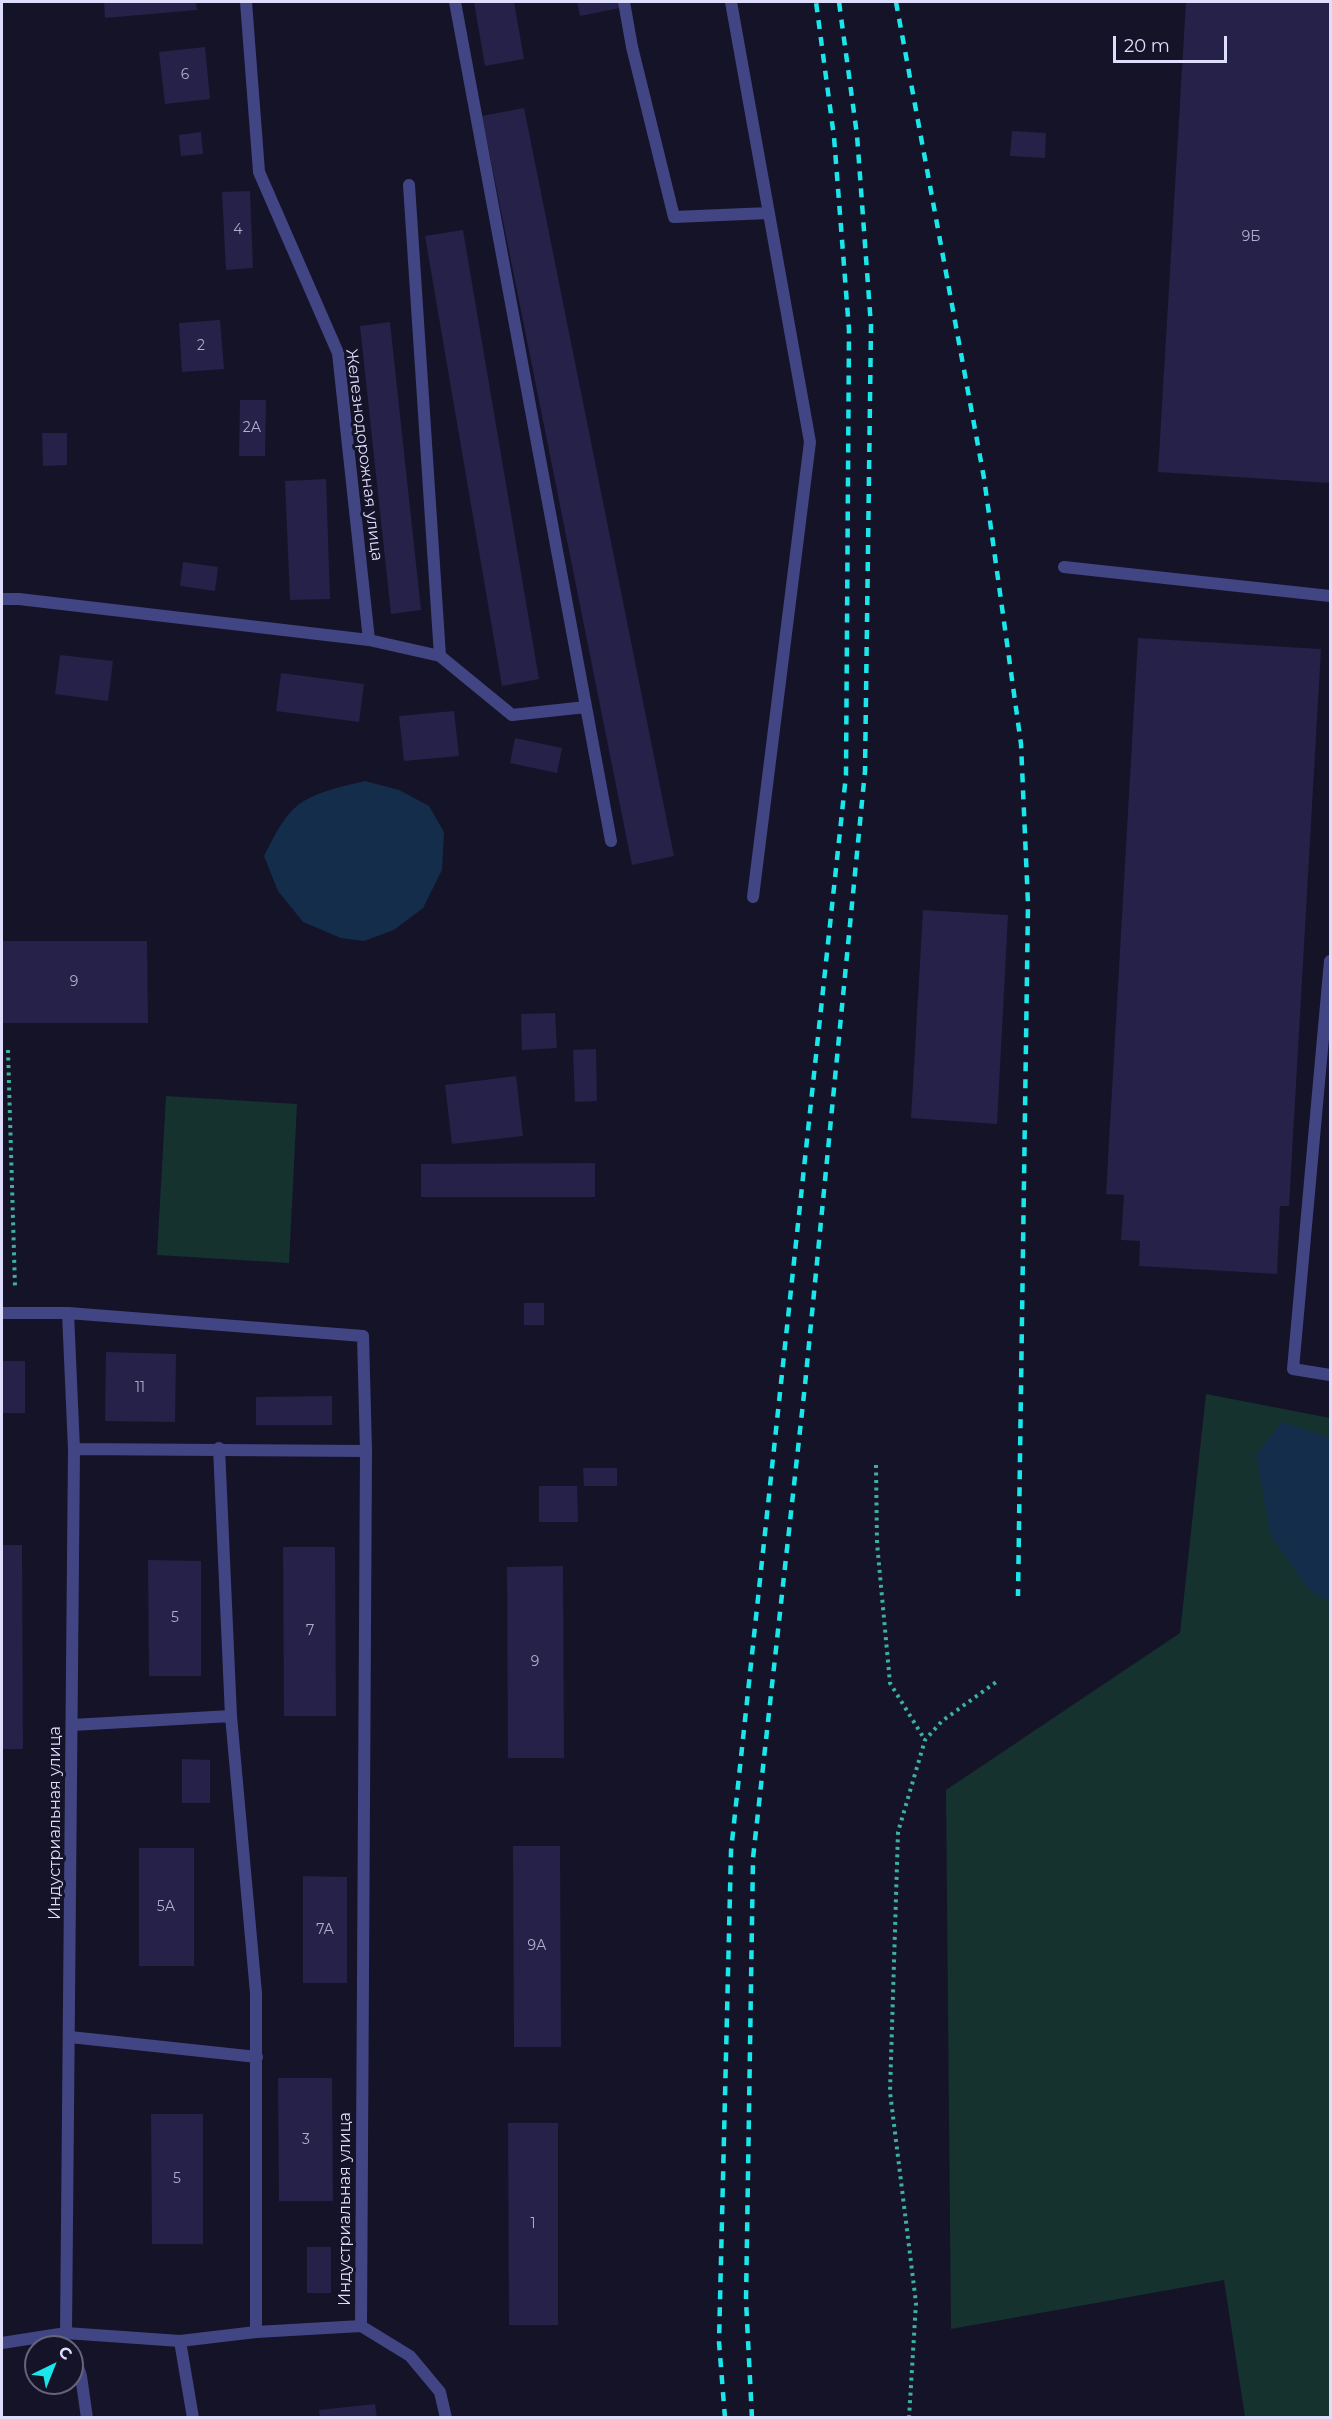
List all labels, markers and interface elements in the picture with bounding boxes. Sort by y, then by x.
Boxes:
scale bar [1116,24,1230,62]
text: 20 m [1124,35,1170,57]
house number: 6 [181,67,189,83]
house number: 4 [233,222,243,238]
house number: 9Б [1242,229,1260,245]
house number: 2 [197,338,205,354]
street label: Железнодорожная улица [341,348,387,562]
house number: 2А [243,420,261,436]
house number: 9 [70,974,78,990]
house number: 11 [135,1380,145,1396]
house number: 5 [171,1610,179,1626]
house number: 7 [306,1623,314,1639]
house number: 9 [531,1654,539,1670]
street label: Индустриальная улица [45,1726,65,1920]
house number: 5А [157,1899,175,1915]
house number: 7А [316,1922,334,1938]
house number: 9А [528,1938,546,1954]
street label: Индустриальная улица [335,2112,355,2306]
house number: 3 [302,2132,310,2148]
house number: 5 [173,2171,181,2187]
house number: 1 [530,2216,536,2232]
north arrow [24,2335,84,2395]
text: С [55,2342,76,2364]

